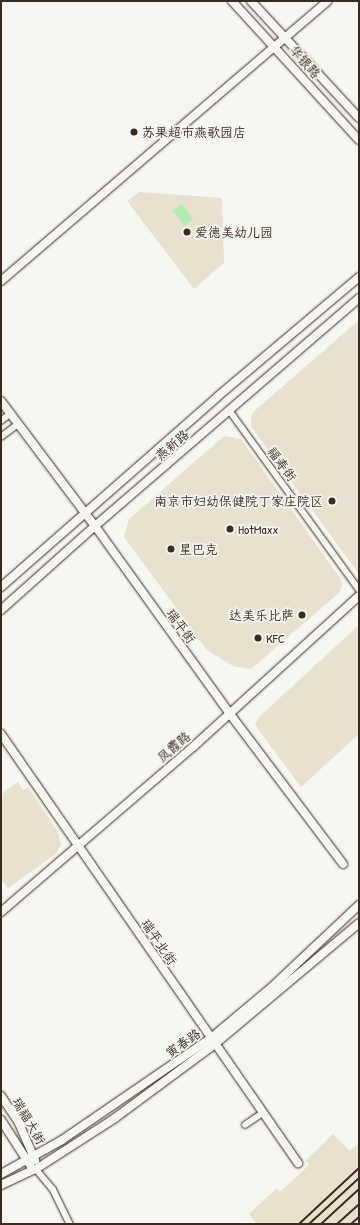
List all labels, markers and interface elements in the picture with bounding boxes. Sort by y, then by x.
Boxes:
street label: 华银路 [286,42,324,82]
place label: 苏果超市燕歌园店 [142,124,246,140]
marker: 苏果超市燕歌园店 [129,127,139,137]
place label: 爱德美幼儿园 [195,224,273,240]
marker: 爱德美幼儿园 [182,227,192,237]
street label: 燕新路 [152,426,192,464]
street label: 福寿街 [264,444,300,484]
place label: 南京市妇幼保健院丁家庄院区 [154,493,323,509]
marker: 南京市妇幼保健院丁家庄院区 [326,495,338,507]
place label: HotMaxx [238,521,278,537]
marker: HotMaxx [225,524,235,534]
place label: 星巴克 [179,541,218,557]
marker: 星巴克 [166,544,176,554]
street label: 瑞平街 [163,606,199,646]
place label: 达美乐比萨 [229,607,294,623]
marker: 达美乐比萨 [297,610,307,620]
place label: KFC [266,630,285,646]
marker: KFC [253,633,263,643]
street label: 凤霞路 [154,728,194,766]
street label: 瑞平北街 [138,916,180,968]
street label: 寅春路 [163,1025,203,1061]
street label: 瑞福大街 [9,1095,49,1147]

